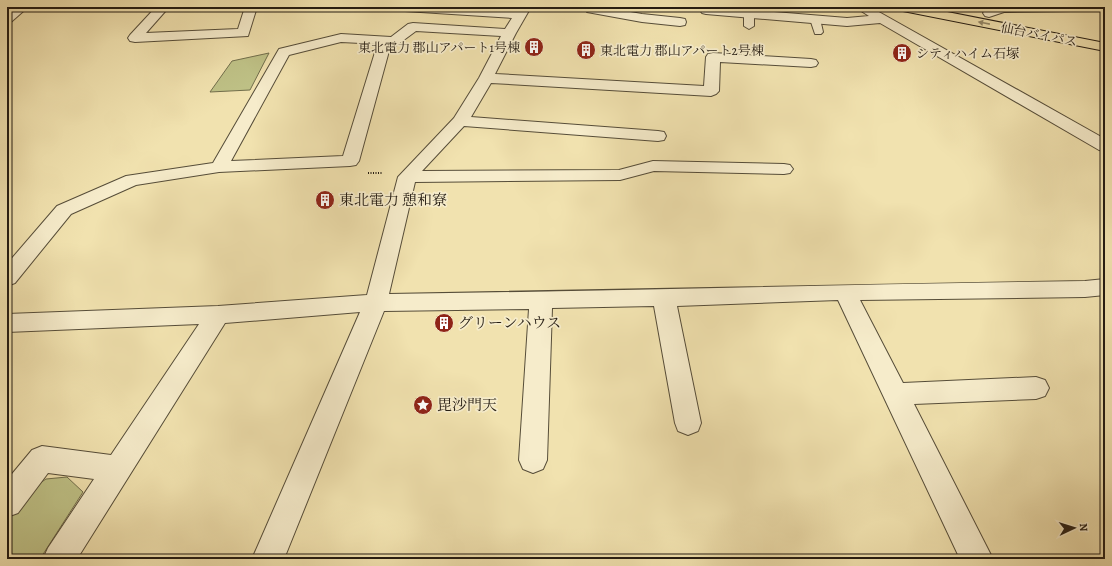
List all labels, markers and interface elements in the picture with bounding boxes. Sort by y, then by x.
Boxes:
street label: 仙台バイパス [999,19,1079,50]
one-way arrow [978,20,991,26]
building icon: 東北電力 郡山アパート1号棟 [523,36,545,58]
place label: 東北電力 郡山アパート1号棟 [358,39,520,56]
building icon: 東北電力 郡山アパート2号棟 [575,39,597,61]
place label: 東北電力 郡山アパート2号棟 [600,42,764,59]
building icon: シティハイム石塚 [891,42,913,64]
place label: シティハイム石塚 [916,45,1019,62]
building icon: 東北電力 憩和寮 [314,189,336,211]
place label: 東北電力 憩和寮 [339,190,447,210]
building icon: グリーンハウス [433,312,455,334]
place label: グリーンハウス [458,313,561,333]
place icon: 毘沙門天 [412,394,434,416]
place label: 毘沙門天 [437,395,497,415]
north arrow [1054,508,1094,548]
text: N [1076,523,1091,532]

